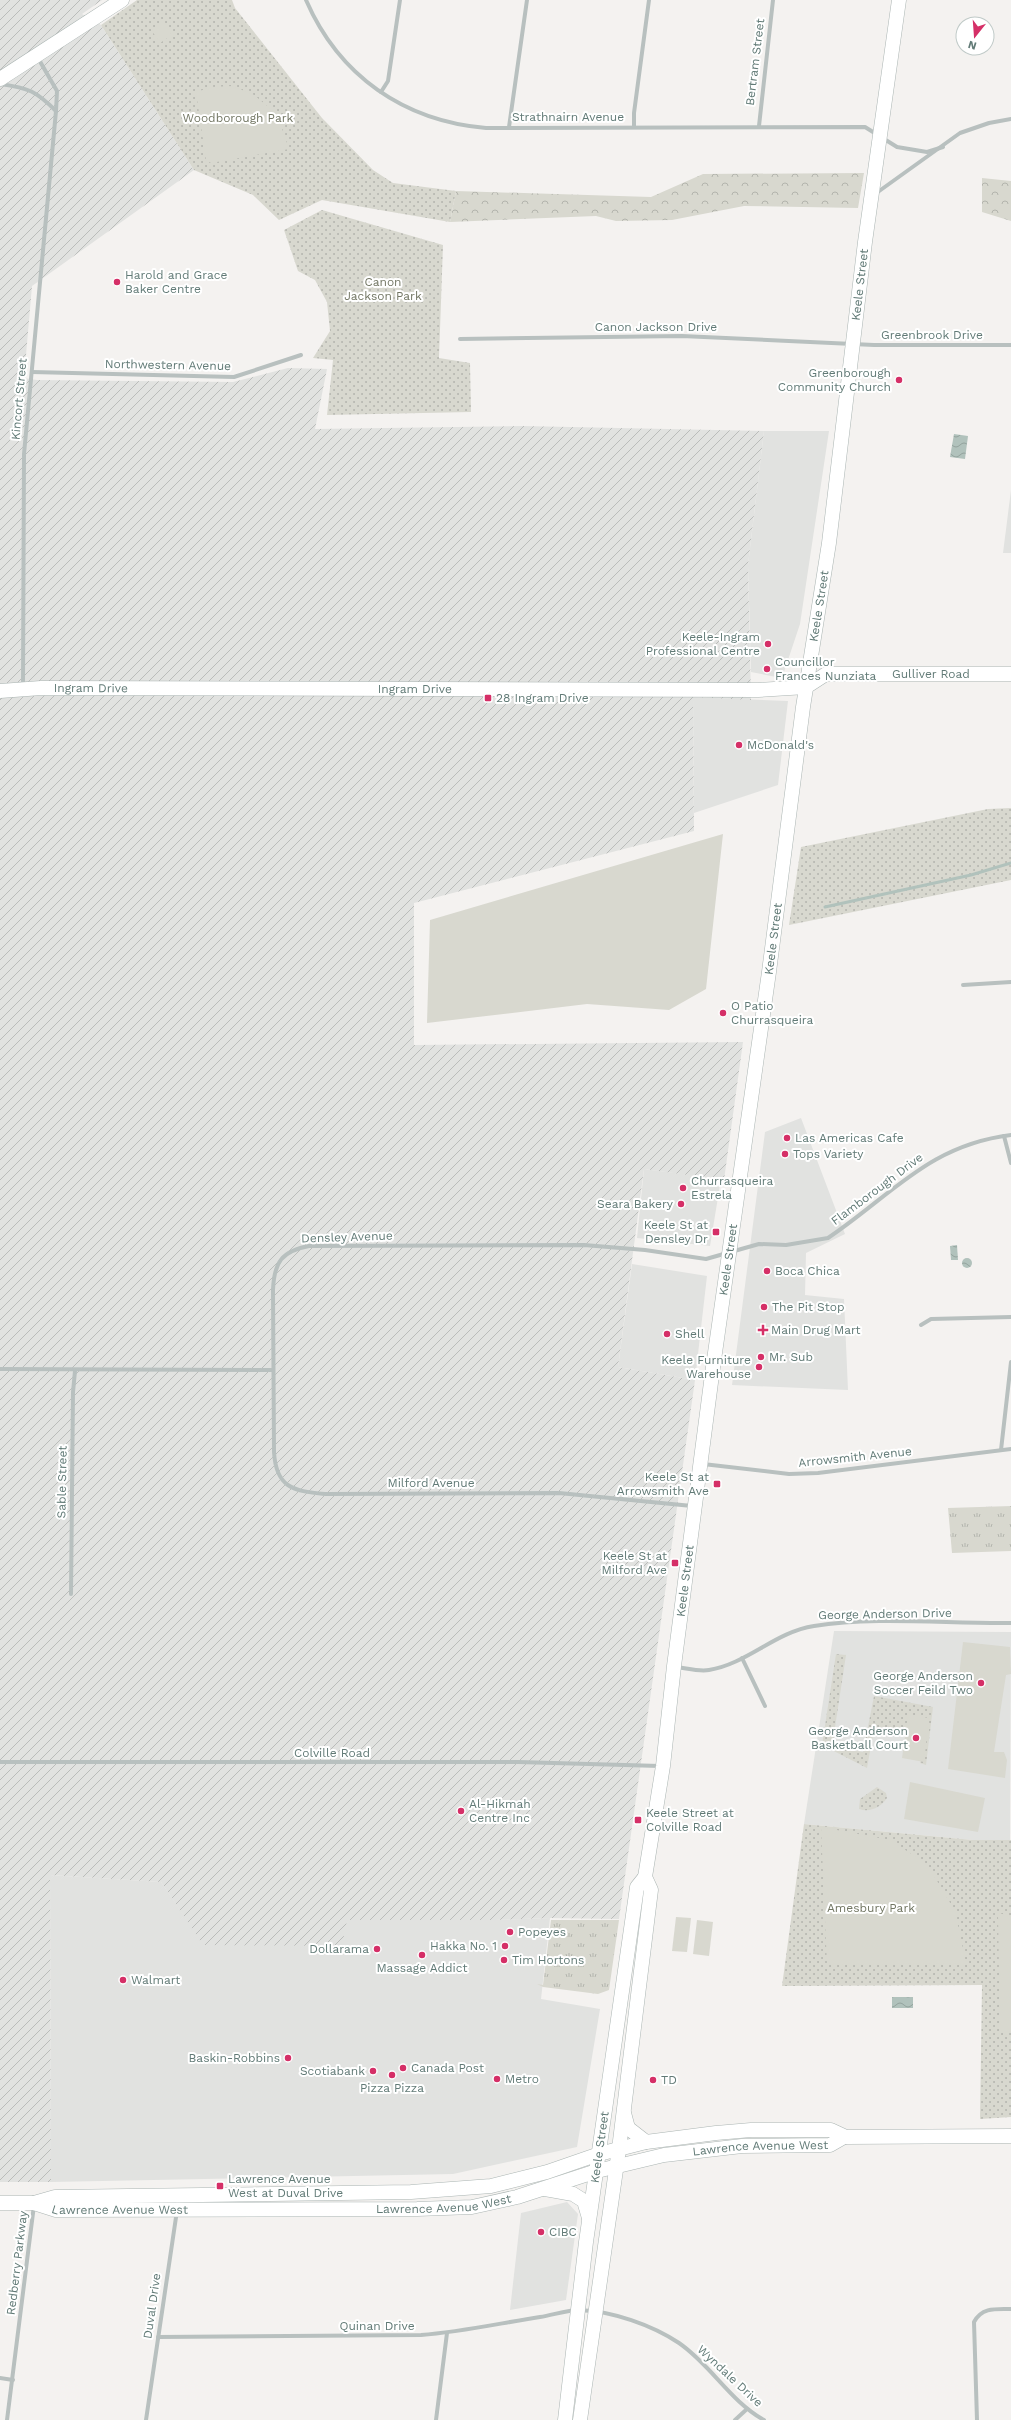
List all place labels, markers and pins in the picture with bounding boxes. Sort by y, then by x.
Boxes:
place label: Harold and Grace Baker Centre [125,268,227,296]
marker: Harold and Grace Baker Centre [112,277,122,287]
place label: Greenborough Community Church [778,366,891,394]
marker: Greenborough Community Church [894,375,904,385]
place label: Keele-Ingram Professional Centre [646,630,760,658]
marker: Keele-Ingram Professional Centre [763,639,773,649]
place label: Councillor Frances Nunziata [775,655,877,683]
marker: Councillor Frances Nunziata [762,664,772,674]
place label: 28 Ingram Drive [496,691,589,705]
marker: 28 Ingram Drive [483,693,493,703]
place label: McDonald's [747,738,814,752]
marker: McDonald's [734,740,744,750]
place label: O Patio Churrasqueira [731,999,814,1027]
marker: O Patio Churrasqueira [718,1008,728,1018]
place label: Las Americas Cafe [795,1131,904,1145]
marker: Las Americas Cafe [782,1133,792,1143]
place label: Tops Variety [793,1147,864,1161]
marker: Tops Variety [780,1149,790,1159]
place label: Churrasqueira Estrela [691,1174,774,1202]
marker: Churrasqueira Estrela [678,1183,688,1193]
place label: Seara Bakery [597,1197,674,1211]
marker: Seara Bakery [676,1199,686,1209]
place label: Keele St at Densley Dr [644,1218,708,1246]
marker: Keele St at Densley Dr [711,1227,721,1237]
place label: Boca Chica [775,1264,840,1278]
marker: Boca Chica [762,1266,772,1276]
place label: The Pit Stop [772,1300,845,1314]
marker: The Pit Stop [759,1302,769,1312]
place label: Main Drug Mart [771,1323,861,1337]
marker: Main Drug Mart [758,1325,768,1335]
place label: Shell [675,1327,705,1341]
marker: Shell [662,1329,672,1339]
place label: Mr. Sub [769,1350,813,1364]
marker: Mr. Sub [756,1352,766,1362]
place label: Keele Furniture Warehouse [661,1353,751,1381]
marker: Keele Furniture Warehouse [754,1362,764,1372]
place label: Keele St at Arrowsmith Ave [617,1470,709,1498]
marker: Keele St at Arrowsmith Ave [712,1479,722,1489]
place label: Keele St at Milford Ave [602,1549,667,1577]
marker: Keele St at Milford Ave [670,1558,680,1568]
place label: George Anderson Soccer Feild Two [873,1669,973,1697]
marker: George Anderson Soccer Feild Two [976,1678,986,1688]
place label: George Anderson Basketball Court [808,1724,908,1752]
marker: George Anderson Basketball Court [911,1733,921,1743]
place label: Al-Hikmah Centre Inc [469,1797,531,1825]
marker: Al-Hikmah Centre Inc [456,1806,466,1816]
place label: Keele Street at Colville Road [646,1806,734,1834]
marker: Keele Street at Colville Road [633,1815,643,1825]
place label: Popeyes [518,1925,566,1939]
marker: Popeyes [505,1927,515,1937]
place label: Hakka No. 1 [430,1939,497,1953]
marker: Hakka No. 1 [500,1941,510,1951]
place label: Dollarama [309,1942,369,1956]
marker: Dollarama [372,1944,382,1954]
marker: Massage Addict [417,1950,427,1960]
place label: Tim Hortons [512,1953,584,1967]
marker: Tim Hortons [499,1955,509,1965]
place label: Massage Addict [376,1961,468,1975]
place label: Walmart [131,1973,180,1987]
marker: Walmart [118,1975,128,1985]
place label: Baskin-Robbins [189,2051,280,2065]
marker: Baskin-Robbins [283,2053,293,2063]
place label: Canada Post [411,2061,484,2075]
marker: Canada Post [398,2063,408,2073]
place label: Scotiabank [300,2064,365,2078]
marker: Scotiabank [368,2066,378,2076]
marker: Pizza Pizza [387,2070,397,2080]
place label: Metro [505,2072,539,2086]
place label: TD [661,2073,677,2087]
marker: Metro [492,2074,502,2084]
marker: TD [648,2075,658,2085]
place label: Pizza Pizza [360,2081,424,2095]
place label: Lawrence Avenue West at Duval Drive [228,2172,343,2200]
marker: Lawrence Avenue West at Duval Drive [215,2181,225,2191]
place label: CIBC [549,2225,577,2239]
marker: CIBC [536,2227,546,2237]

